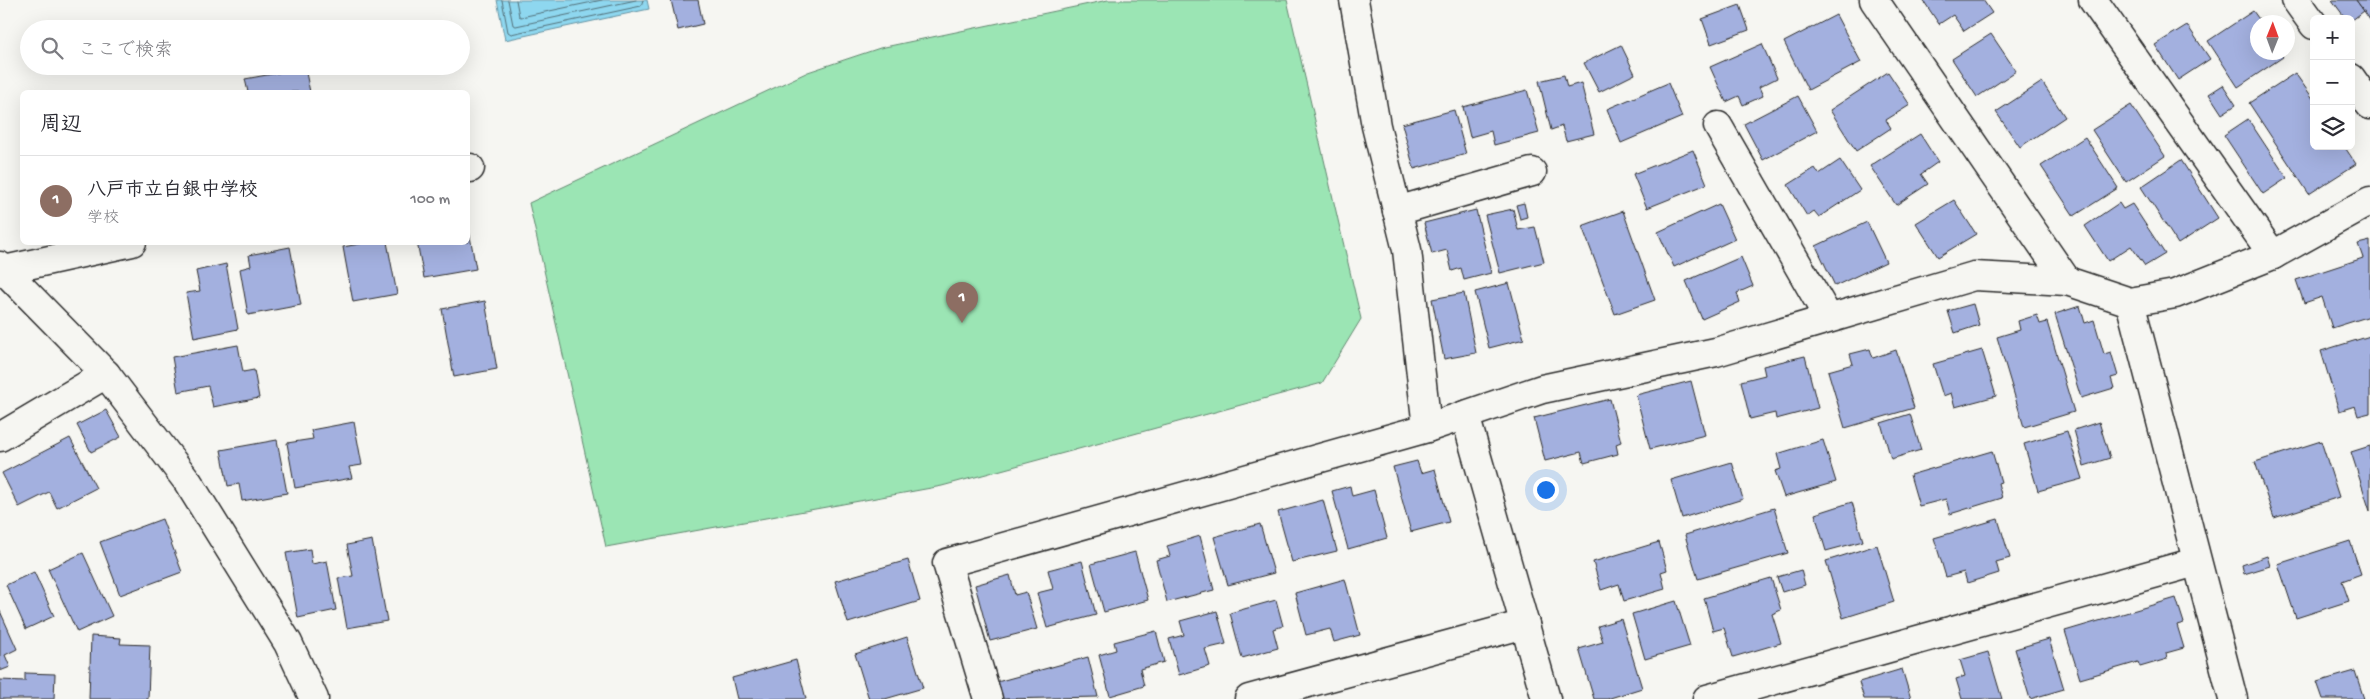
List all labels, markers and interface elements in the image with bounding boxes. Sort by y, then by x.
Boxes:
north arrow [2250,15,2295,60]
map controls [2310,15,2355,150]
button: + [2310,15,2355,60]
search box [20,20,470,75]
icon: search [38,34,66,62]
text: ここで検索 [78,40,173,63]
button: − [2310,60,2355,105]
button: layers [2310,105,2355,150]
text: 周辺 [40,114,82,139]
text: 八戸市立白銀中学校 [87,180,258,203]
text: 1 [53,191,59,210]
text: 100 m [410,191,450,210]
text: 学校 [87,210,119,229]
pin: 1 [946,282,978,323]
your location [1533,477,1559,503]

